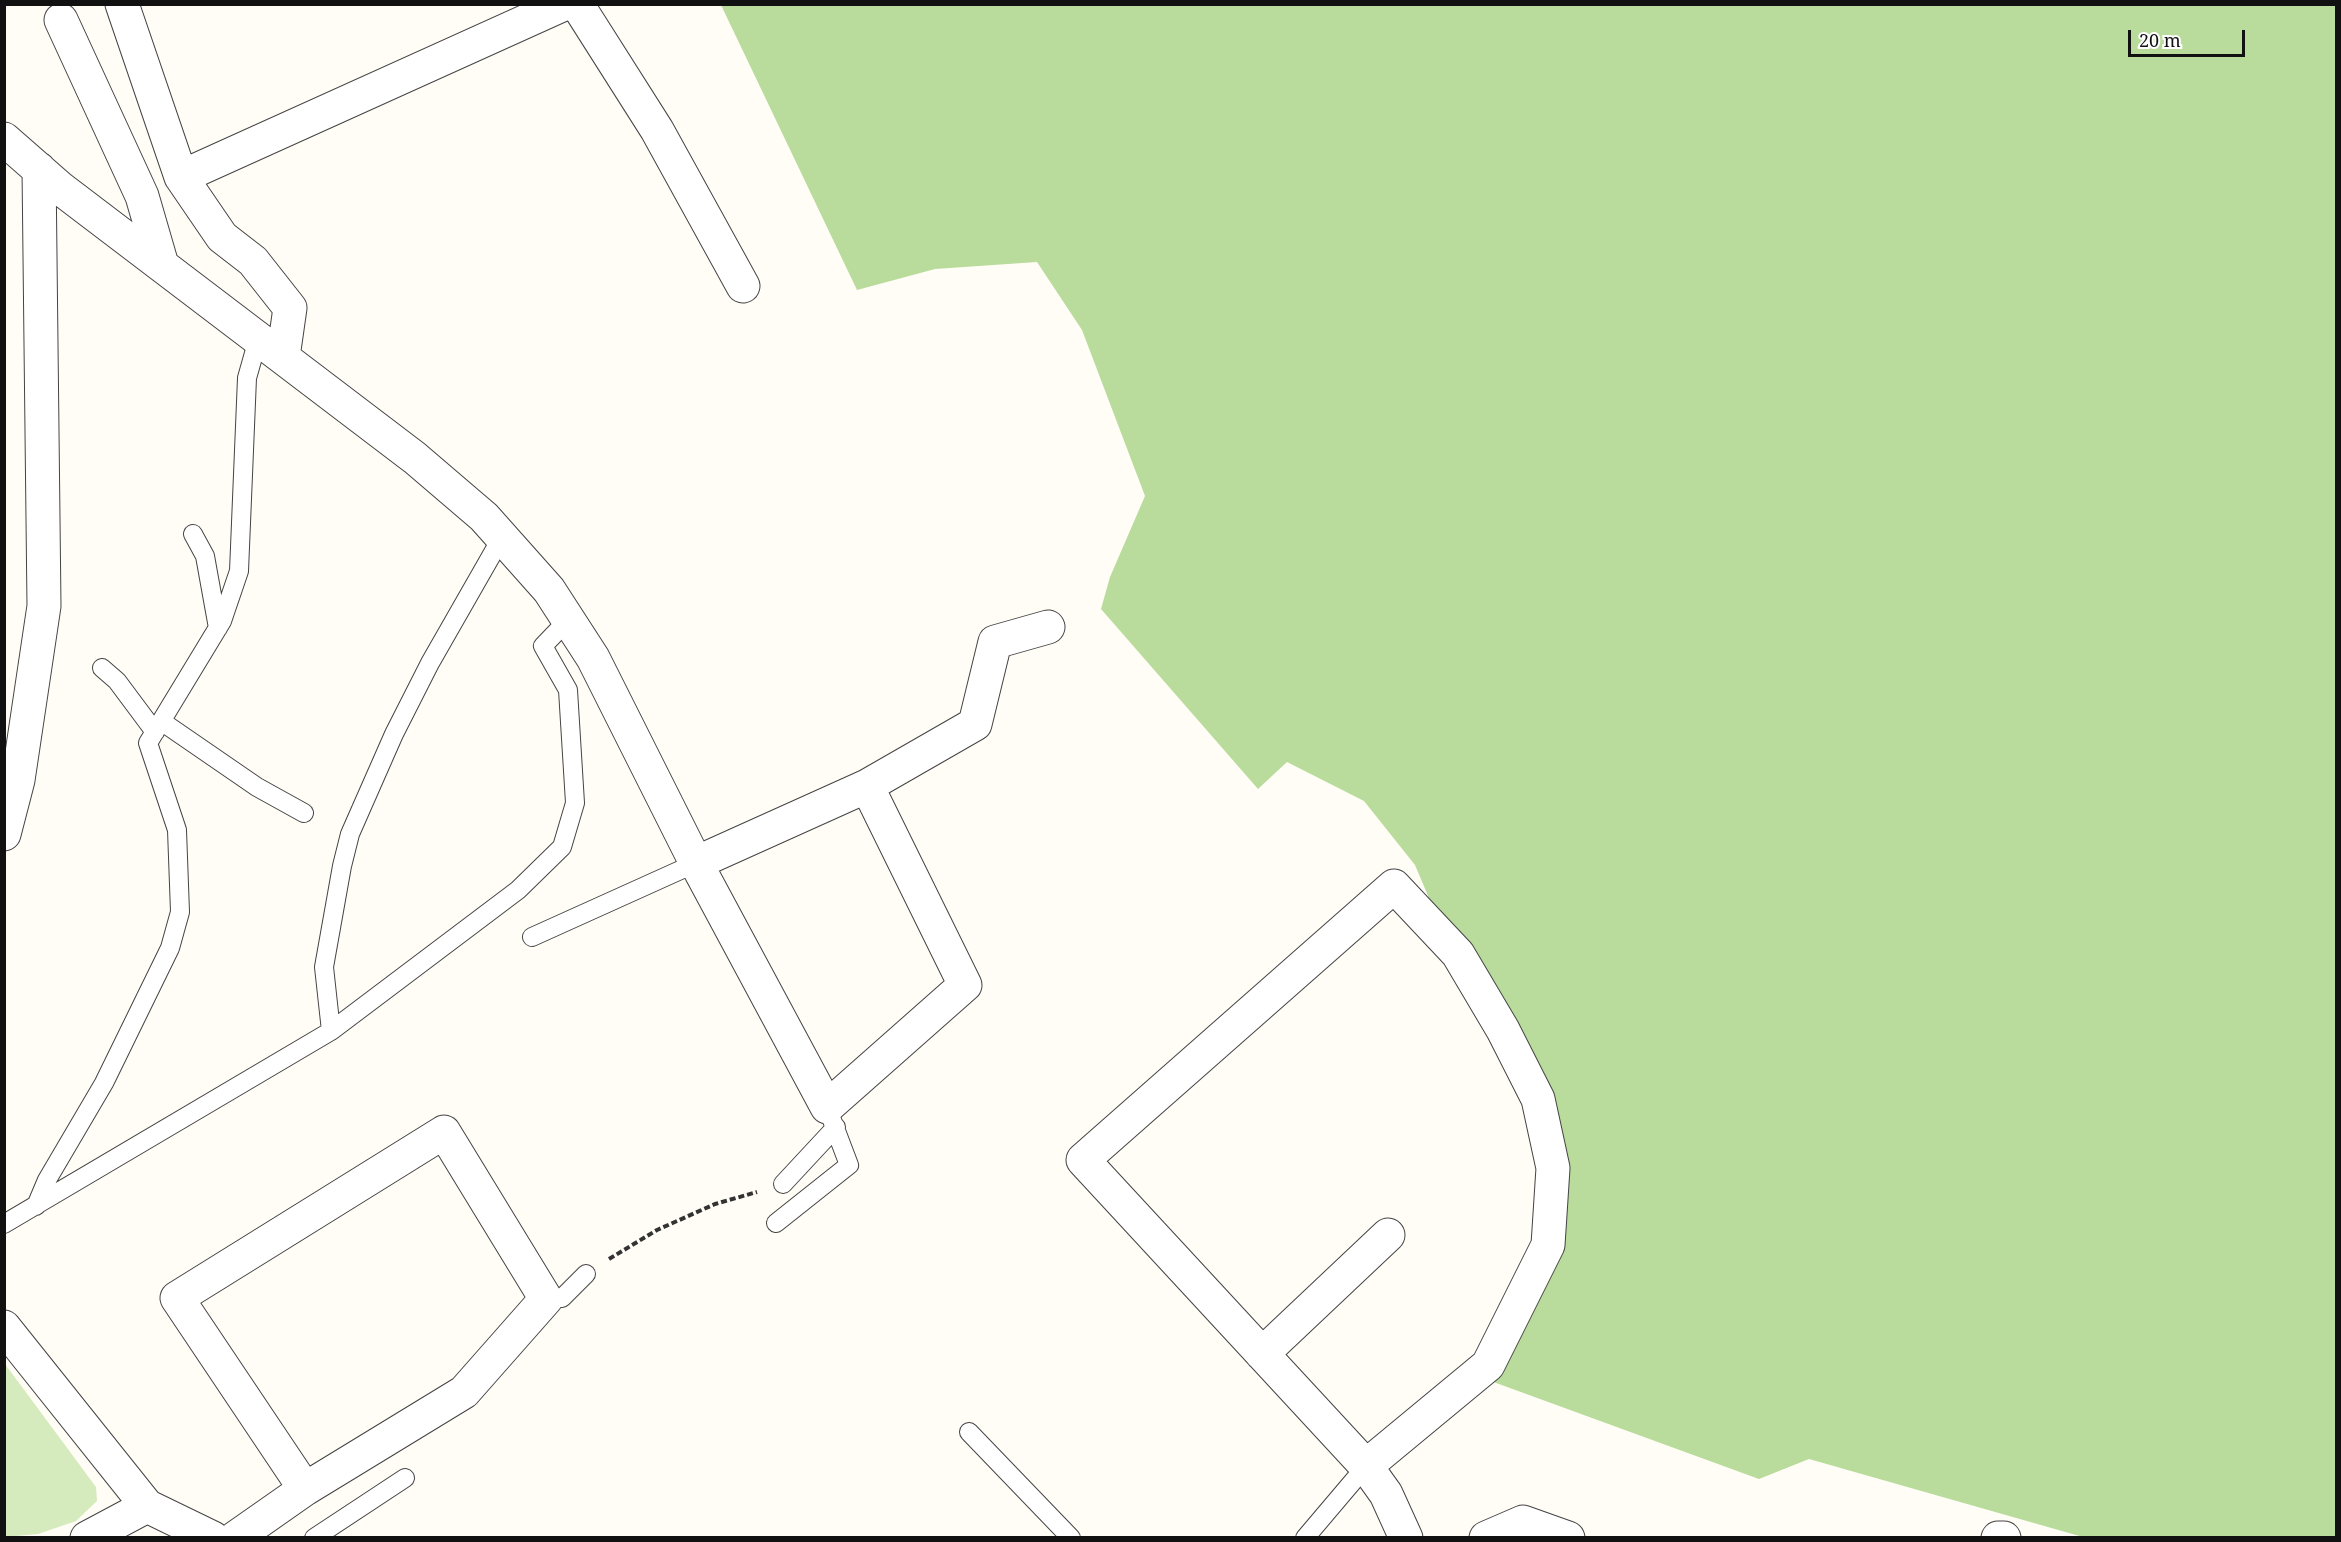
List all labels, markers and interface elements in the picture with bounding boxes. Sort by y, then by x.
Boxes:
scale bar [2131,18,2248,56]
text: 20 m [2139,28,2181,52]

